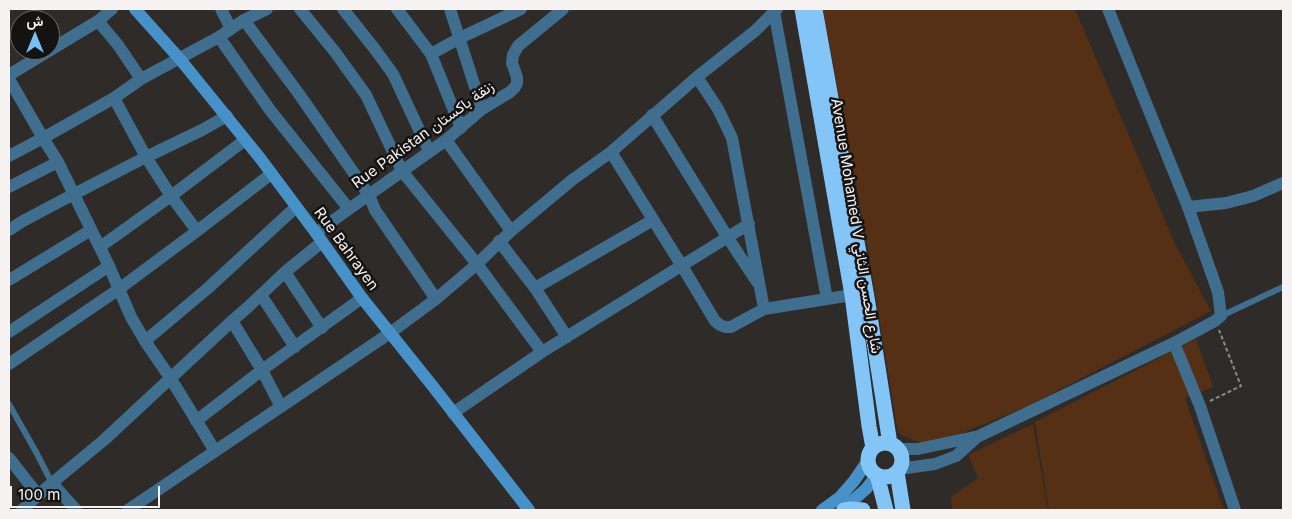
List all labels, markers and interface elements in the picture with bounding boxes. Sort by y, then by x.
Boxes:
north arrow [10,10,60,60]
text: ش [27,12,43,29]
street label: Rue Pakistan زنقة باكستان [349,77,497,193]
street label: Avenue Mohamed V شارع الحسن الثاني [827,97,885,355]
street label: Rue Bahrayen [310,204,382,294]
scale bar [12,476,162,508]
text: 100 m [18,485,60,504]

